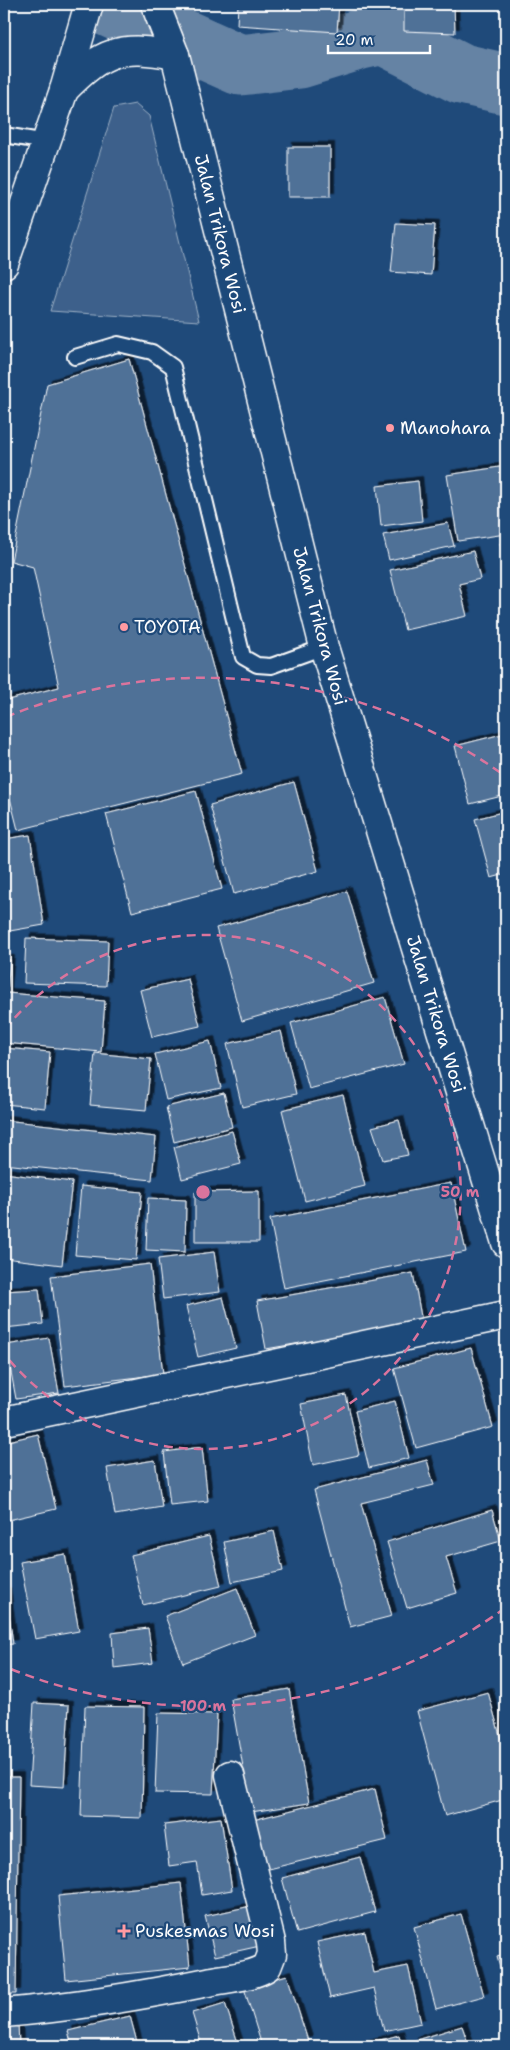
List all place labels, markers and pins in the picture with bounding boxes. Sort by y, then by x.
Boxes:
place label: Manohara [400,416,491,440]
marker: Manohara [384,422,396,434]
place label: TOYOTA [134,615,201,639]
marker: TOYOTA [118,621,130,633]
centre of rings [194,1183,212,1201]
place label: Puskesmas Wosi [135,1919,275,1943]
marker: Puskesmas Wosi [117,1924,131,1938]

